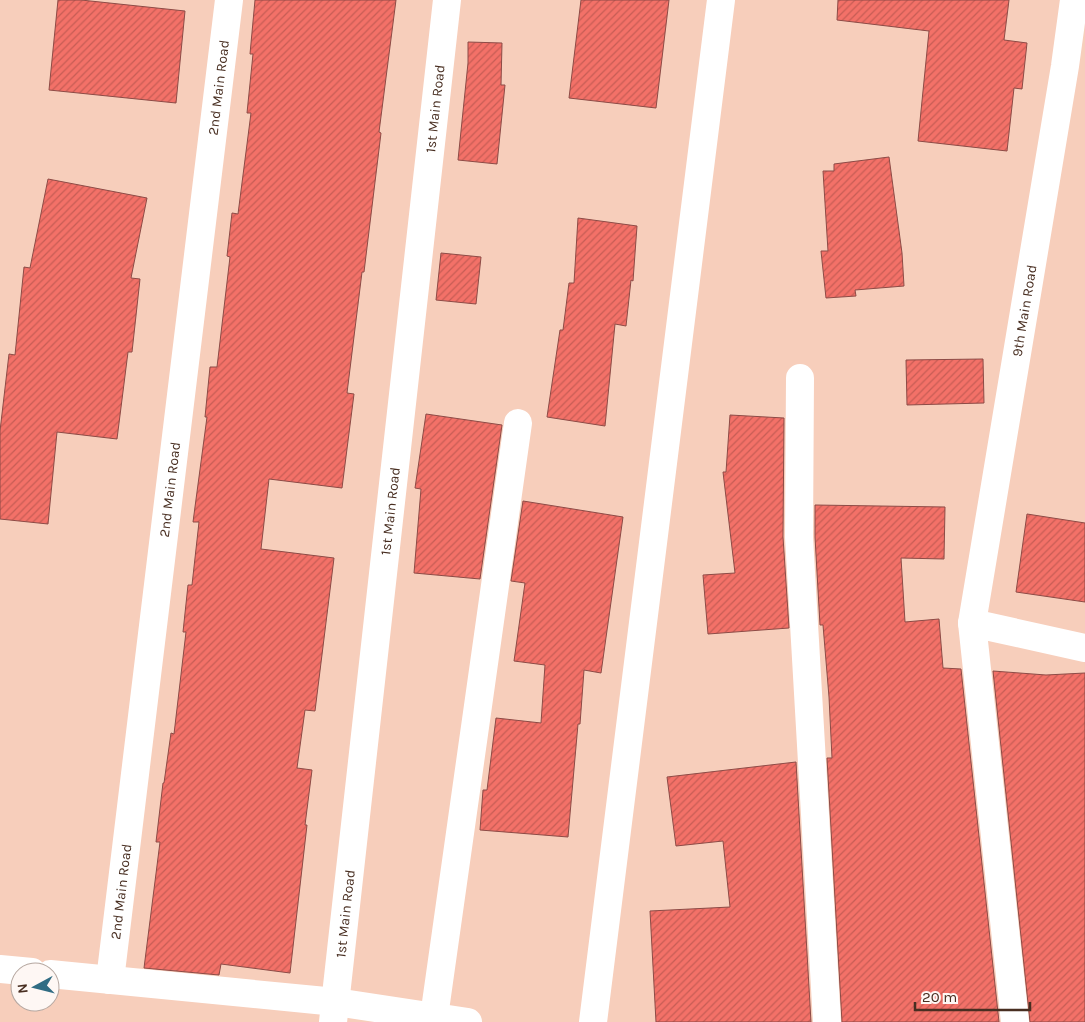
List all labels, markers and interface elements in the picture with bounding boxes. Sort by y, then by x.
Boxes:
street label: 2nd Main Road [205,39,233,136]
street label: 1st Main Road [422,64,449,154]
street label: 9th Main Road [1009,263,1041,358]
street label: 2nd Main Road [156,441,184,538]
street label: 1st Main Road [377,466,404,556]
street label: 2nd Main Road [107,843,135,940]
street label: 1st Main Road [332,869,359,959]
north arrow [10,962,60,1012]
scale bar [915,980,1030,1012]
text: N [14,983,32,995]
text: 20 m [922,988,957,1006]

